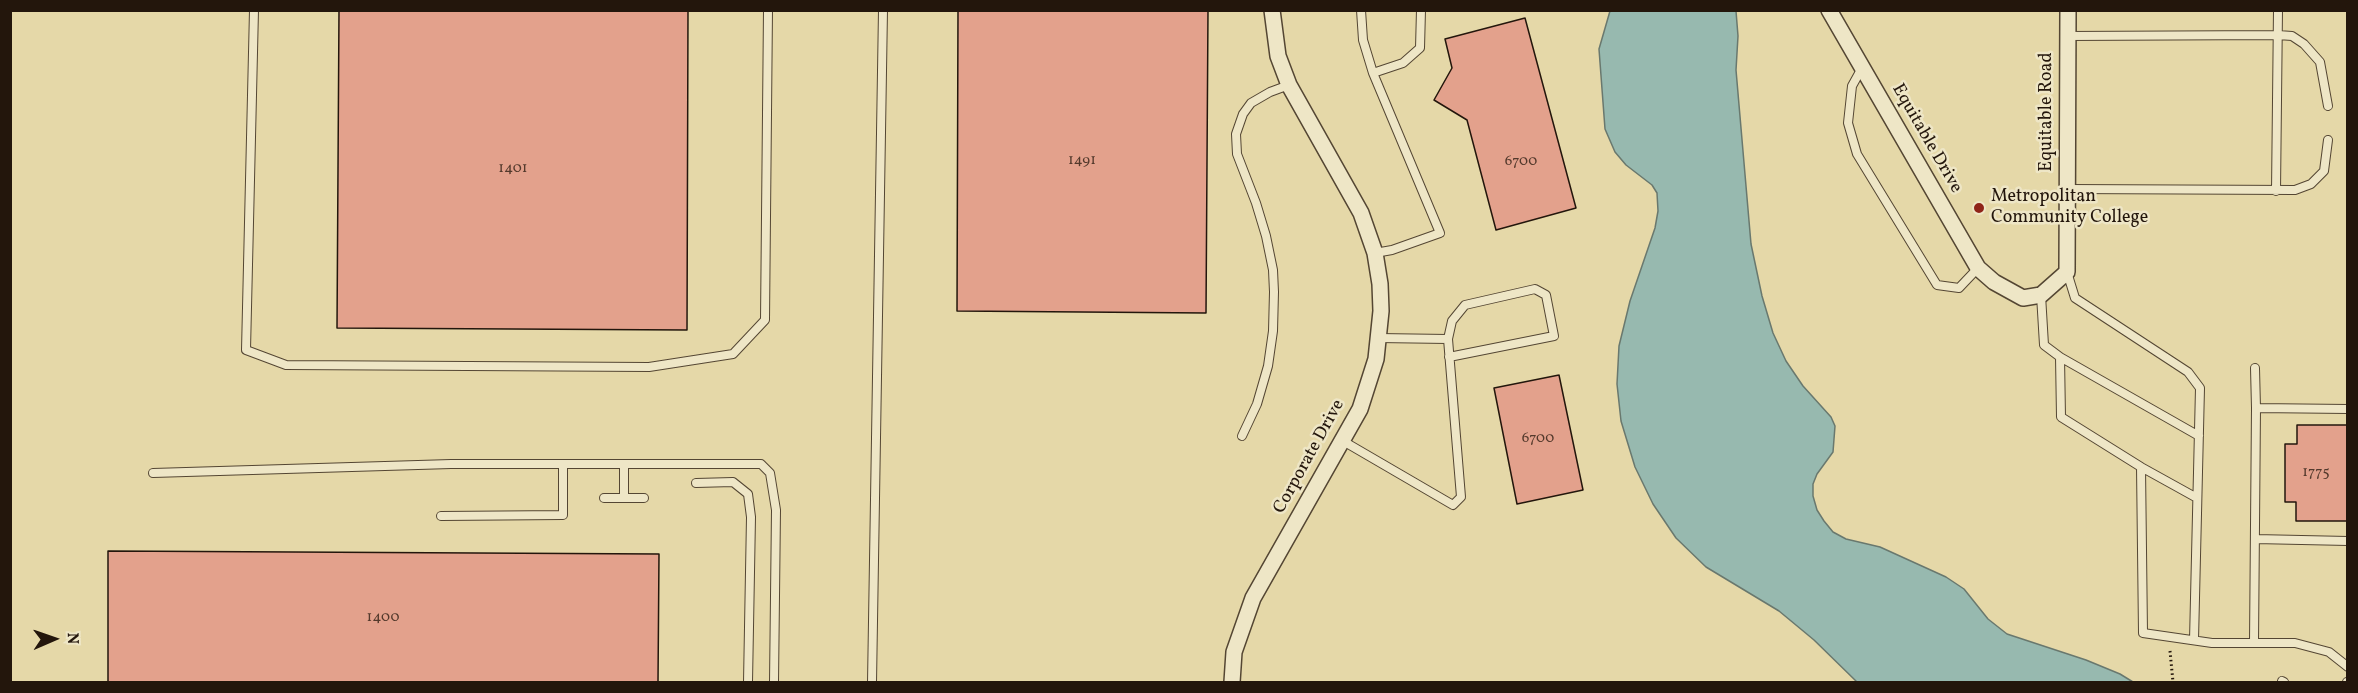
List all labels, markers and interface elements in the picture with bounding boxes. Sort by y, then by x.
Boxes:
street label: Equitable Road [2037,52,2059,172]
street label: Equitable Drive [1886,80,1966,198]
house number: 1491 [1068,152,1096,170]
house number: 6700 [1505,153,1537,171]
house number: 1401 [498,160,528,178]
place label: Metropolitan Community College [1991,187,2148,230]
marker: Metropolitan Community College [1972,201,1986,215]
street label: Corporate Drive [1270,396,1350,518]
house number: 6700 [1522,430,1554,448]
house number: 1775 [2302,464,2330,482]
north arrow [24,609,84,669]
house number: 1400 [367,609,399,627]
text: N [61,632,83,645]

